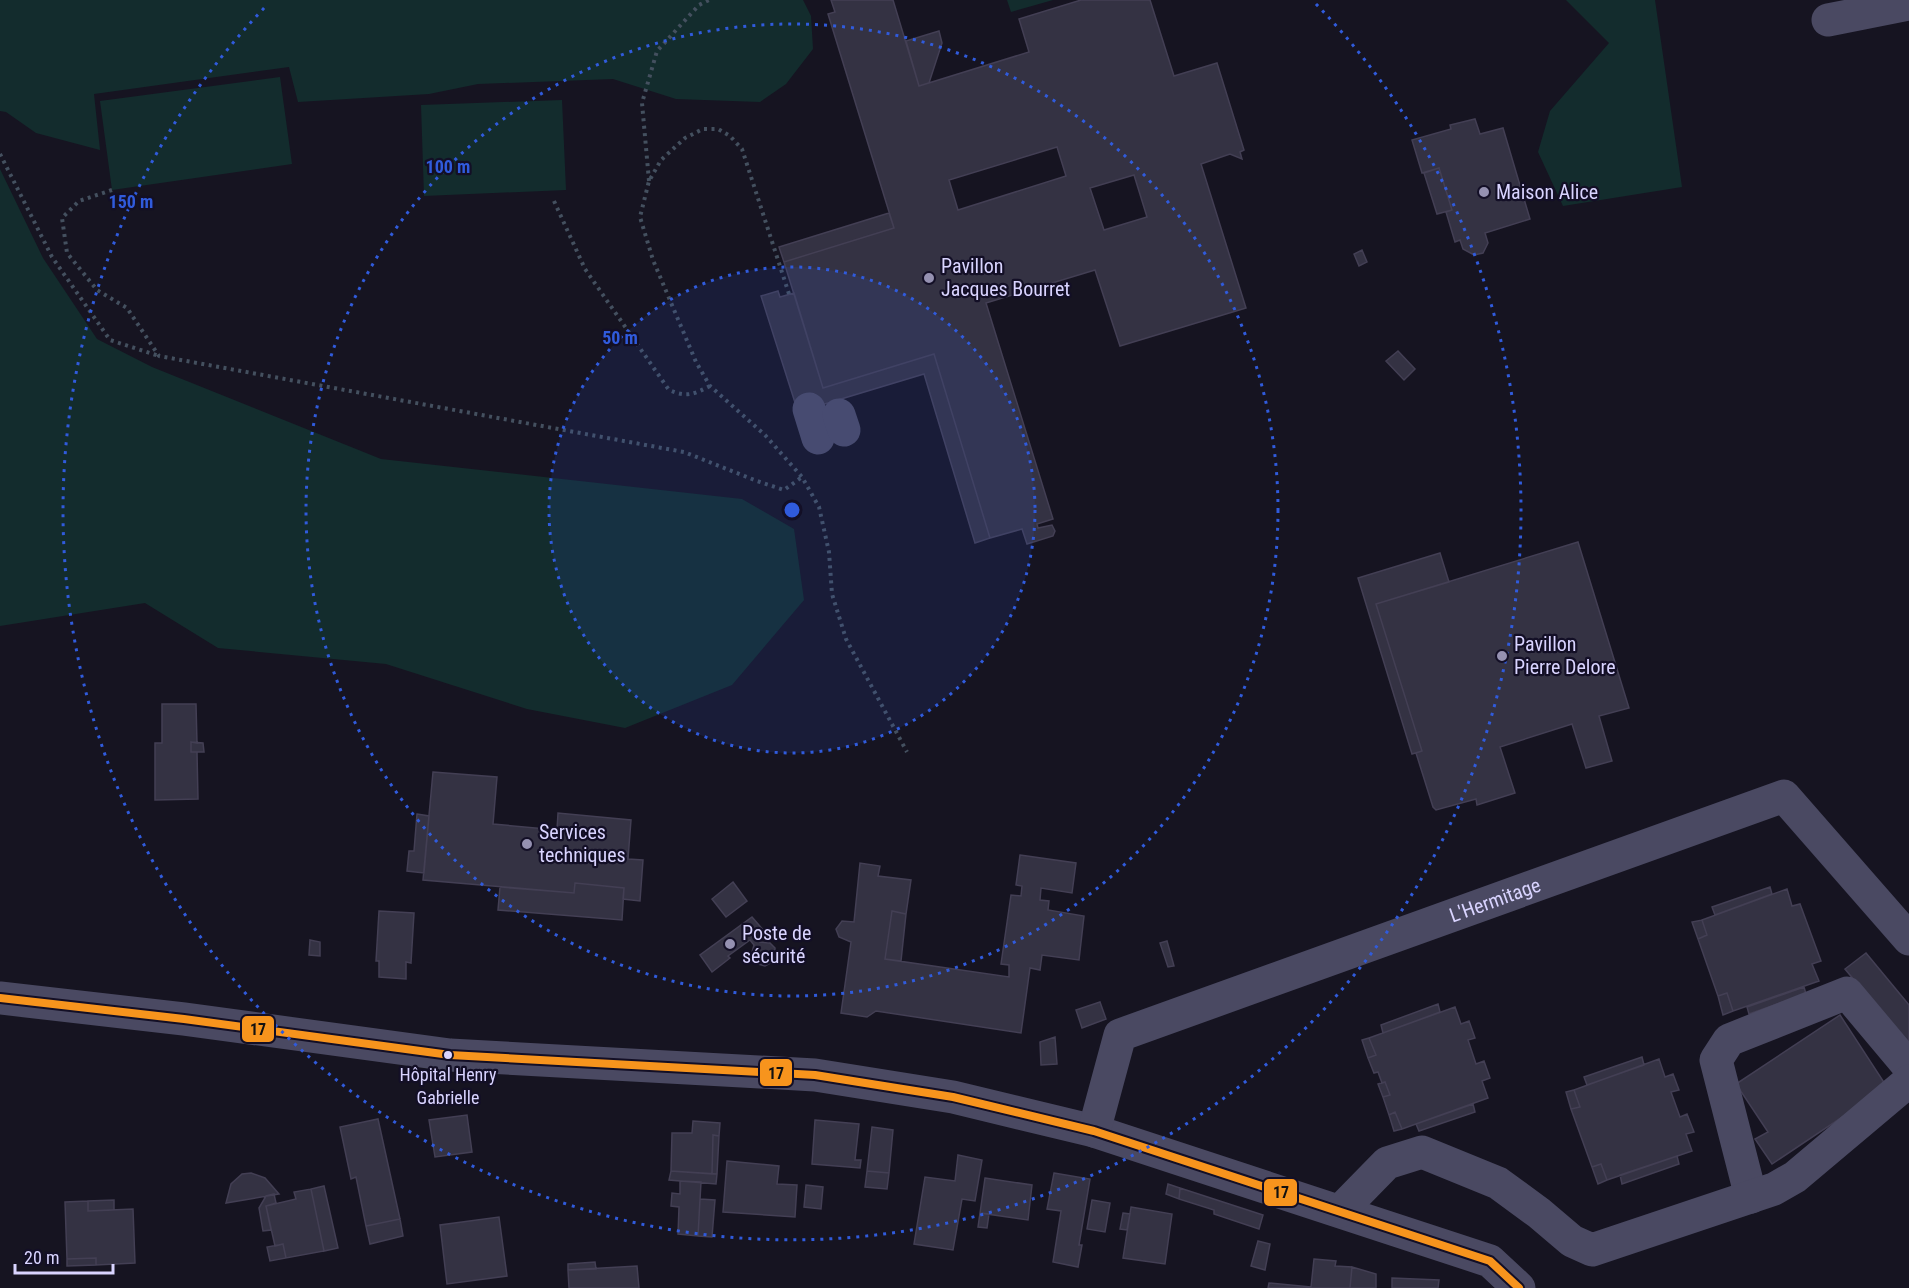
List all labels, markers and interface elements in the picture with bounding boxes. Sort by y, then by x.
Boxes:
text: 100 m [426,156,470,177]
place label: Maison Alice [1496,180,1598,204]
marker: Maison Alice [1477,185,1491,199]
text: 150 m [109,191,153,212]
place label: Pavillon Jacques Bourret [941,254,1070,301]
marker: Pavillon Jacques Bourret [922,271,936,285]
text: 50 m [602,327,638,348]
centre of rings [782,500,802,520]
place label: Pavillon Pierre Delore [1514,632,1616,679]
marker: Pavillon Pierre Delore [1495,649,1509,663]
place label: Services techniques [539,820,626,867]
marker: Services techniques [520,837,534,851]
street label: L'Hermitage [1446,873,1544,927]
place label: Poste de sécurité [742,921,811,968]
marker: Poste de sécurité [723,937,737,951]
line badge: 17 [241,1015,275,1043]
text: 17 [250,1020,266,1039]
marker: Hôpital Henry Gabrielle [442,1049,454,1061]
line badge: 17 [759,1058,793,1087]
place label: Hôpital Henry Gabrielle [400,1064,497,1108]
text: 17 [768,1064,784,1083]
line badge: 17 [1263,1178,1298,1207]
text: 17 [1273,1183,1289,1202]
scale bar [15,1237,112,1275]
text: 20 m [24,1247,59,1268]

